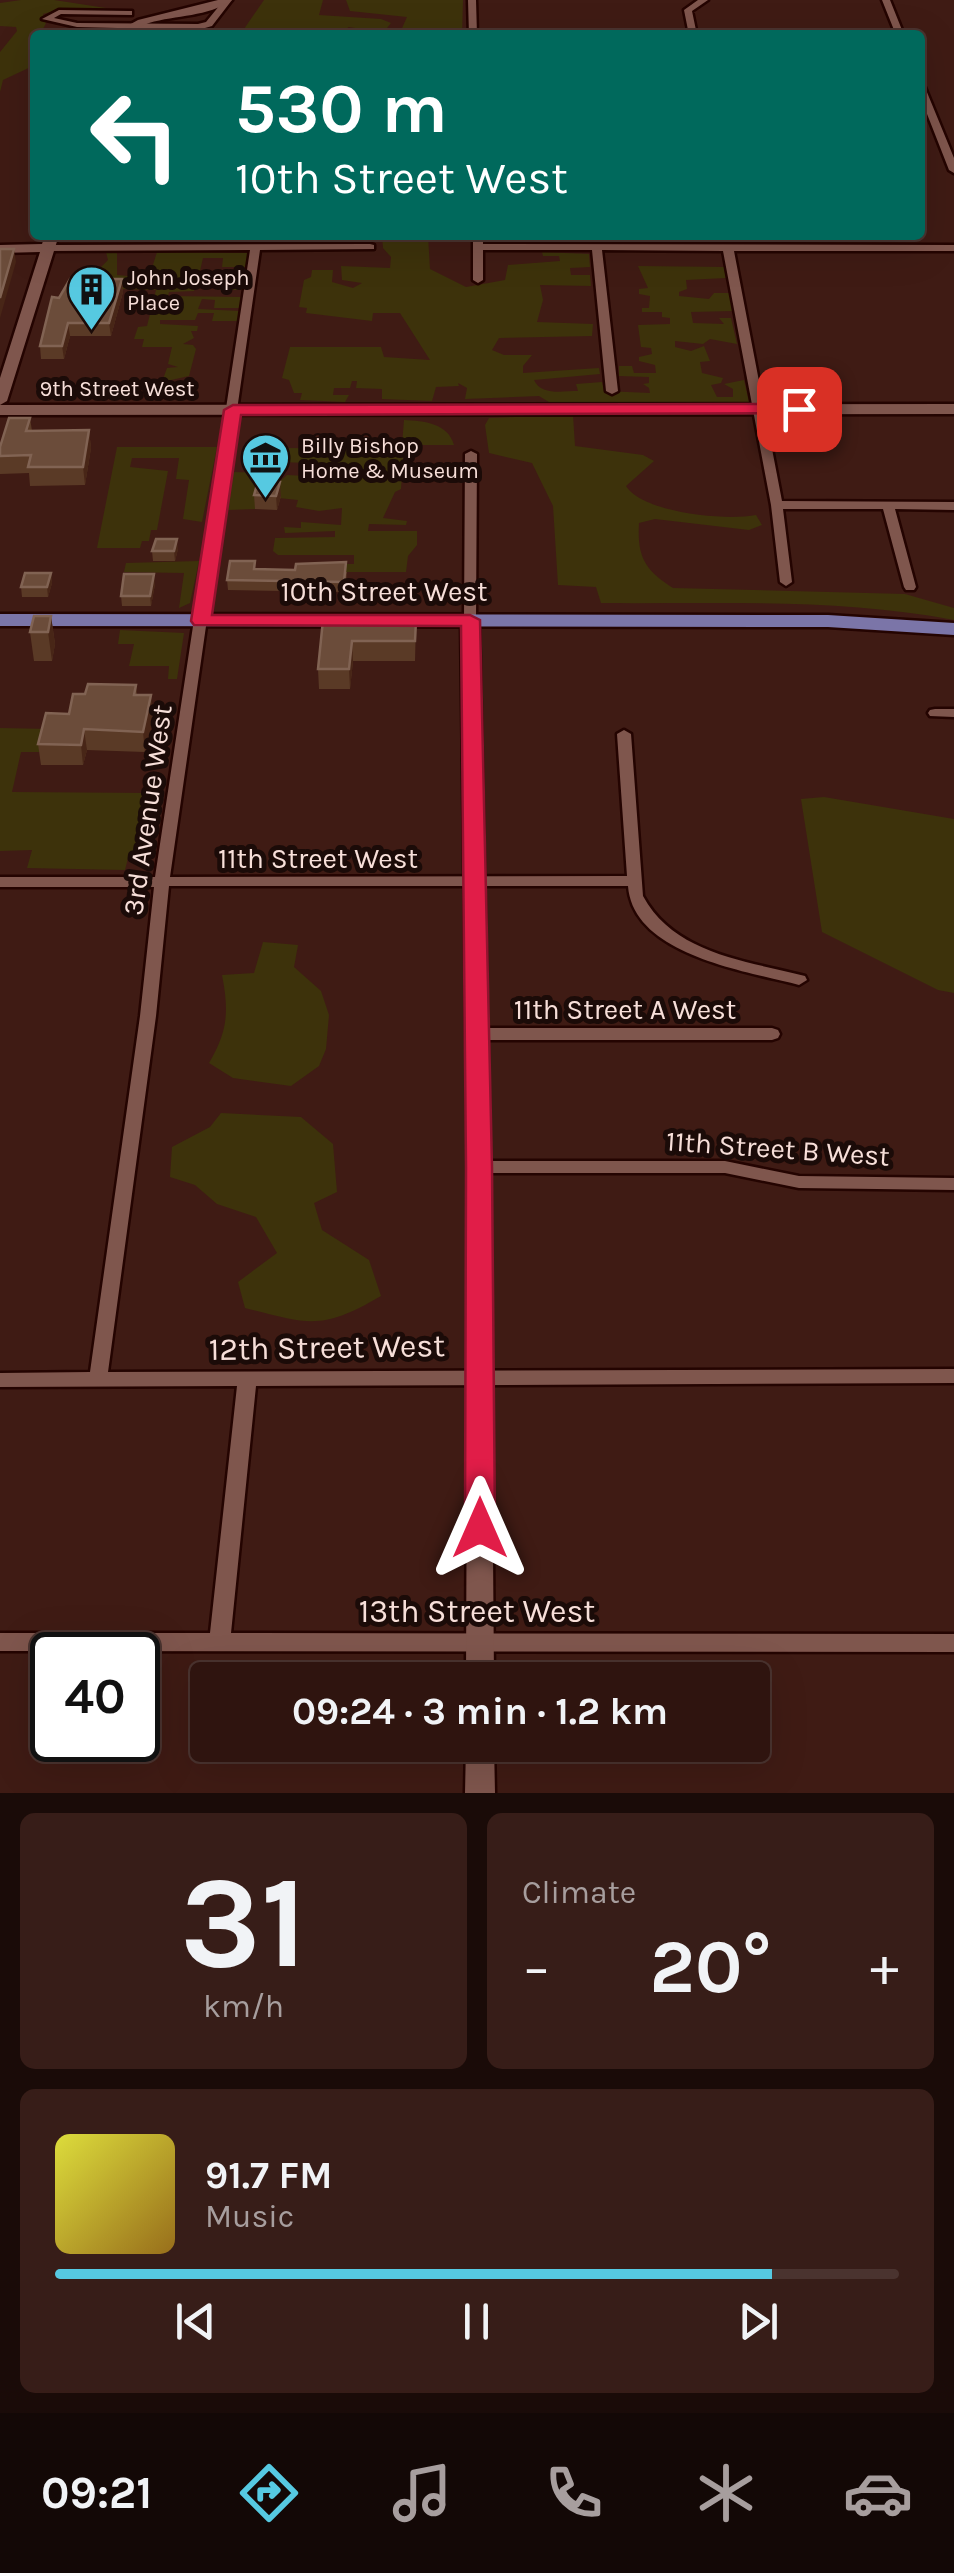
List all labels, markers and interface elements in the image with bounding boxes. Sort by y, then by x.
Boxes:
text: 530 m [235,68,448,150]
icon: left [70,70,200,200]
text: 10th Street West [235,152,568,204]
building icon: John Joseph Place [66,264,118,332]
place label: John Joseph Place [127,265,250,316]
pin [757,367,842,452]
street label: 9th Street West [39,376,195,402]
icon: arrive [772,382,827,437]
museum icon: Billy Bishop Home & Museum [240,432,292,500]
place label: Billy Bishop Home & Museum [301,433,479,484]
street label: 10th Street West [280,575,488,608]
street label: 3rd Avenue West [116,703,179,918]
street label: 11th Street West [218,842,418,875]
street label: 11th Street A West [514,993,736,1026]
street label: 11th Street B West [665,1124,891,1173]
street label: 12th Street West [209,1327,446,1368]
position arrow [428,1476,532,1580]
street label: 13th Street West [359,1593,595,1630]
speed limit sign: 40 [30,1632,160,1762]
text: 09:24 · 3 min · 1.2 km [292,1689,668,1734]
text: 31 [180,1847,307,1999]
text: Climate [522,1874,636,1911]
text: 20° [650,1923,771,2011]
text: − [522,1935,551,1999]
text: + [870,1935,899,1999]
text: km/h [203,1988,284,2025]
text: 91.7 FM [205,2153,332,2198]
text: Music [205,2198,294,2235]
icon: previous [168,2294,223,2349]
icon: pause [449,2294,504,2349]
icon: next [731,2294,786,2349]
icon: directions [234,2458,304,2528]
icon: music [387,2458,457,2528]
icon: phone [539,2458,609,2528]
icon: climate [691,2458,761,2528]
icon: car [843,2458,913,2528]
text: 09:21 [41,2467,152,2519]

